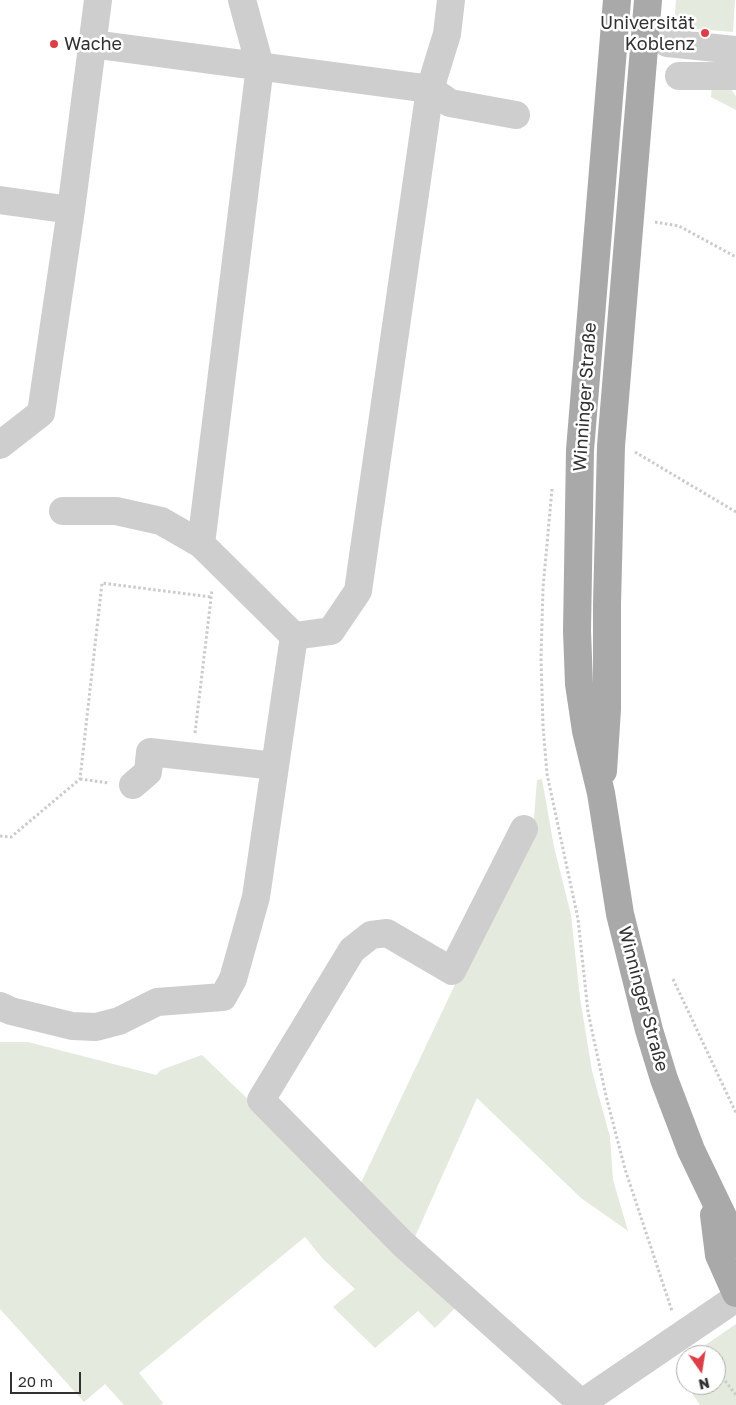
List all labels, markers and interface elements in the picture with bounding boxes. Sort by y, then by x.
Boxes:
place label: Universität Koblenz [600,12,695,54]
marker: Universität Koblenz [699,27,711,39]
place label: Wache [64,33,122,55]
marker: Wache [48,38,60,50]
street label: Winninger Straße [569,322,601,472]
street label: Winninger Straße [613,924,673,1074]
north arrow [676,1345,726,1395]
scale bar [12,1362,84,1394]
text: 20 m [18,1372,53,1390]
text: N [697,1375,711,1394]

